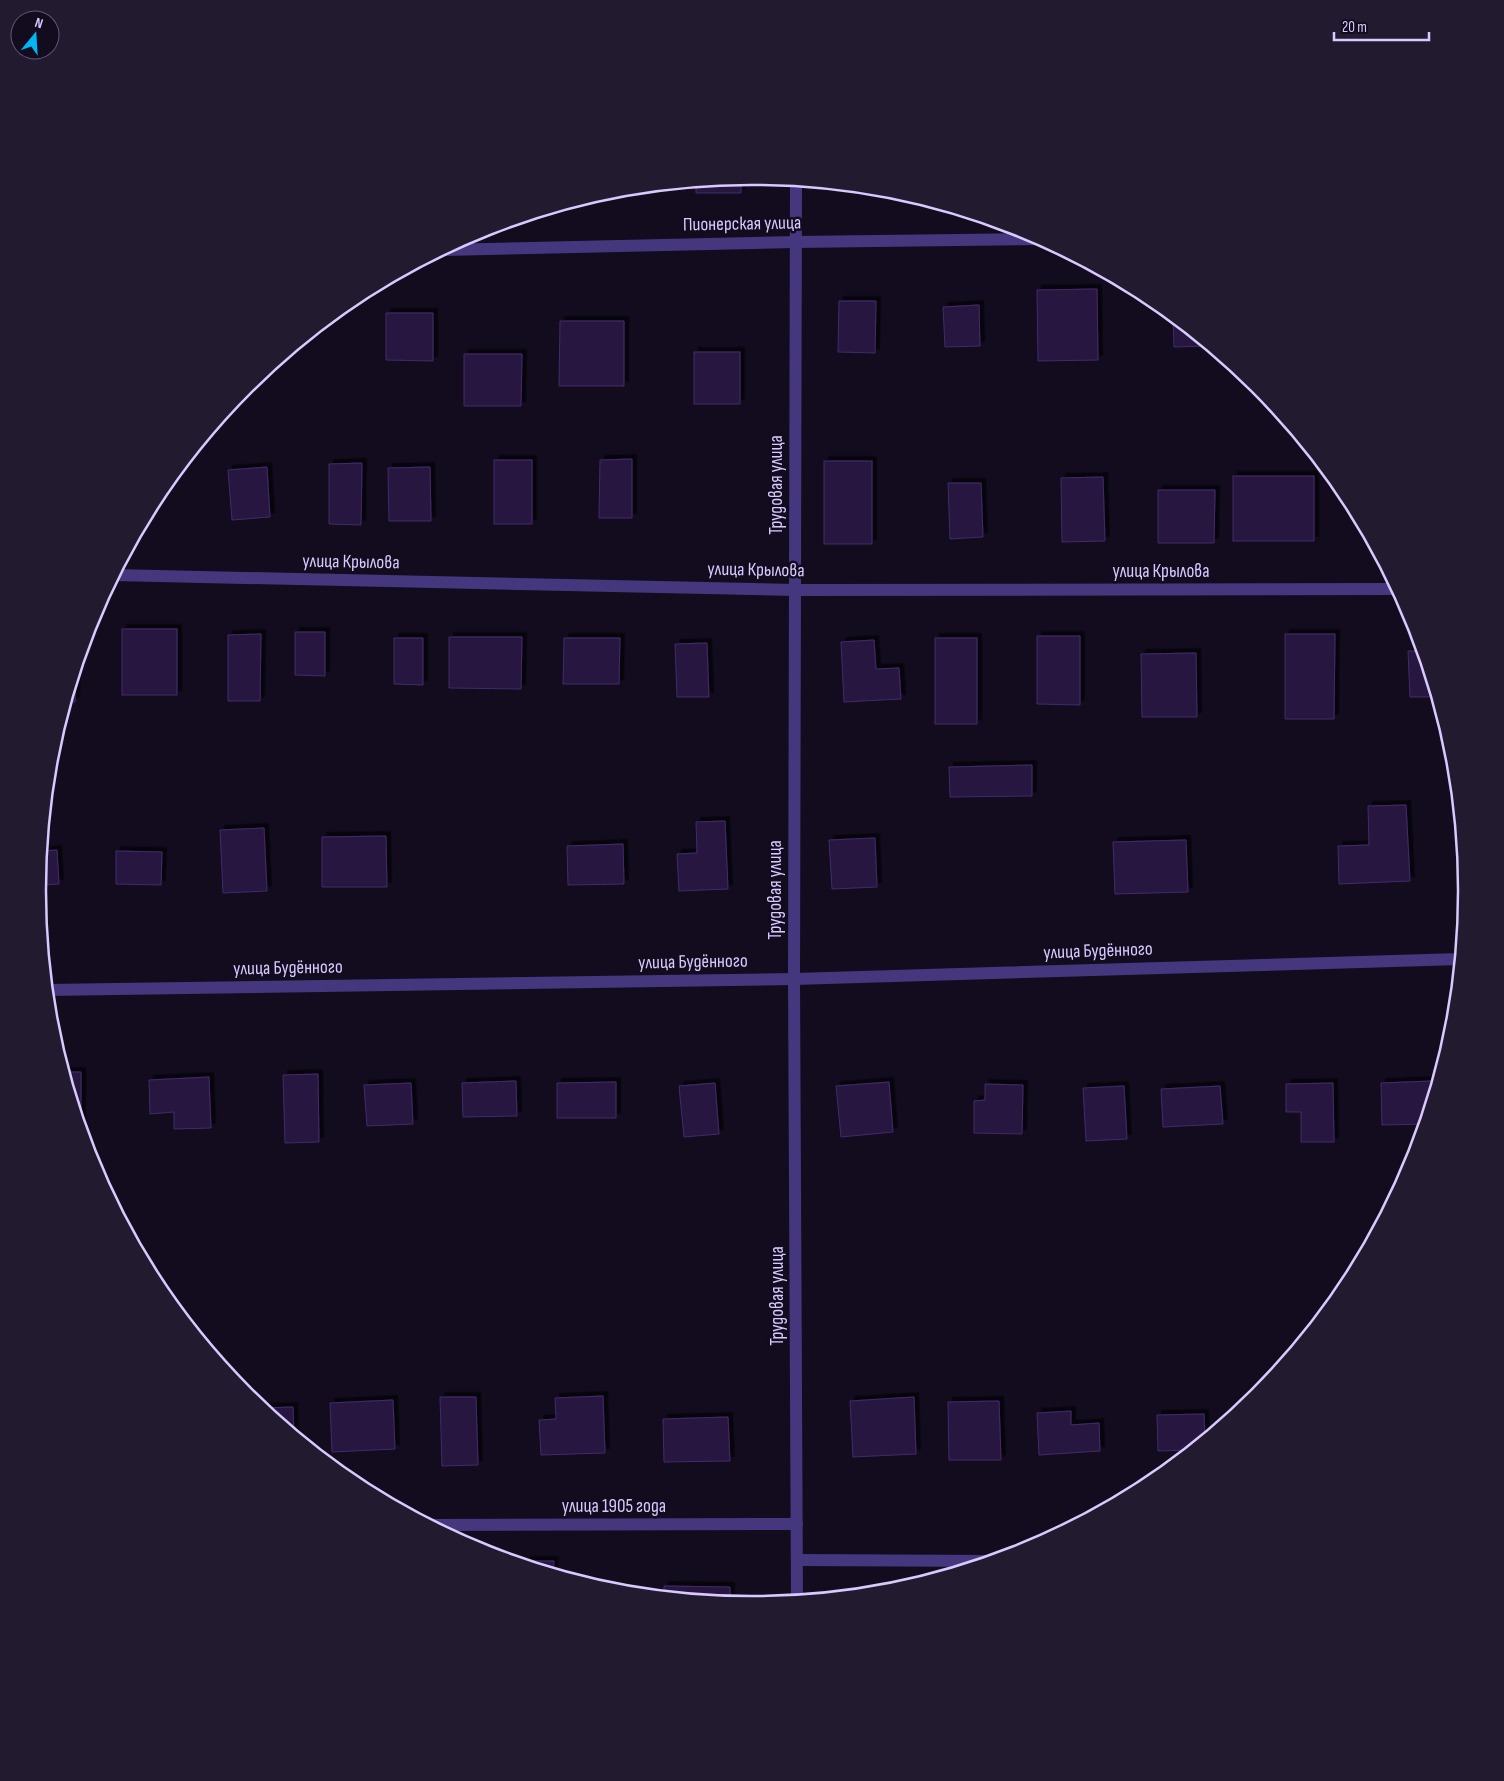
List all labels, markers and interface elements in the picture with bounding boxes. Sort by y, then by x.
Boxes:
north arrow [10,10,60,60]
scale bar [1334,10,1429,42]
text: N [33,14,45,32]
text: 20 m [1342,18,1367,37]
street label: Пионерская улица [683,211,801,237]
street label: Трудовая улица [765,435,788,535]
street label: улица Крылова [302,550,400,574]
street label: улица Крылова [707,558,805,582]
street label: улица Крылова [1112,560,1210,583]
street label: Трудовая улица [764,840,787,940]
street label: улица Будённого [1043,938,1153,964]
street label: улица Будённого [638,950,748,974]
street label: улица Будённого [233,956,343,980]
street label: Трудовая улица [766,1246,789,1346]
street label: улица 1905 года [562,1495,666,1518]

